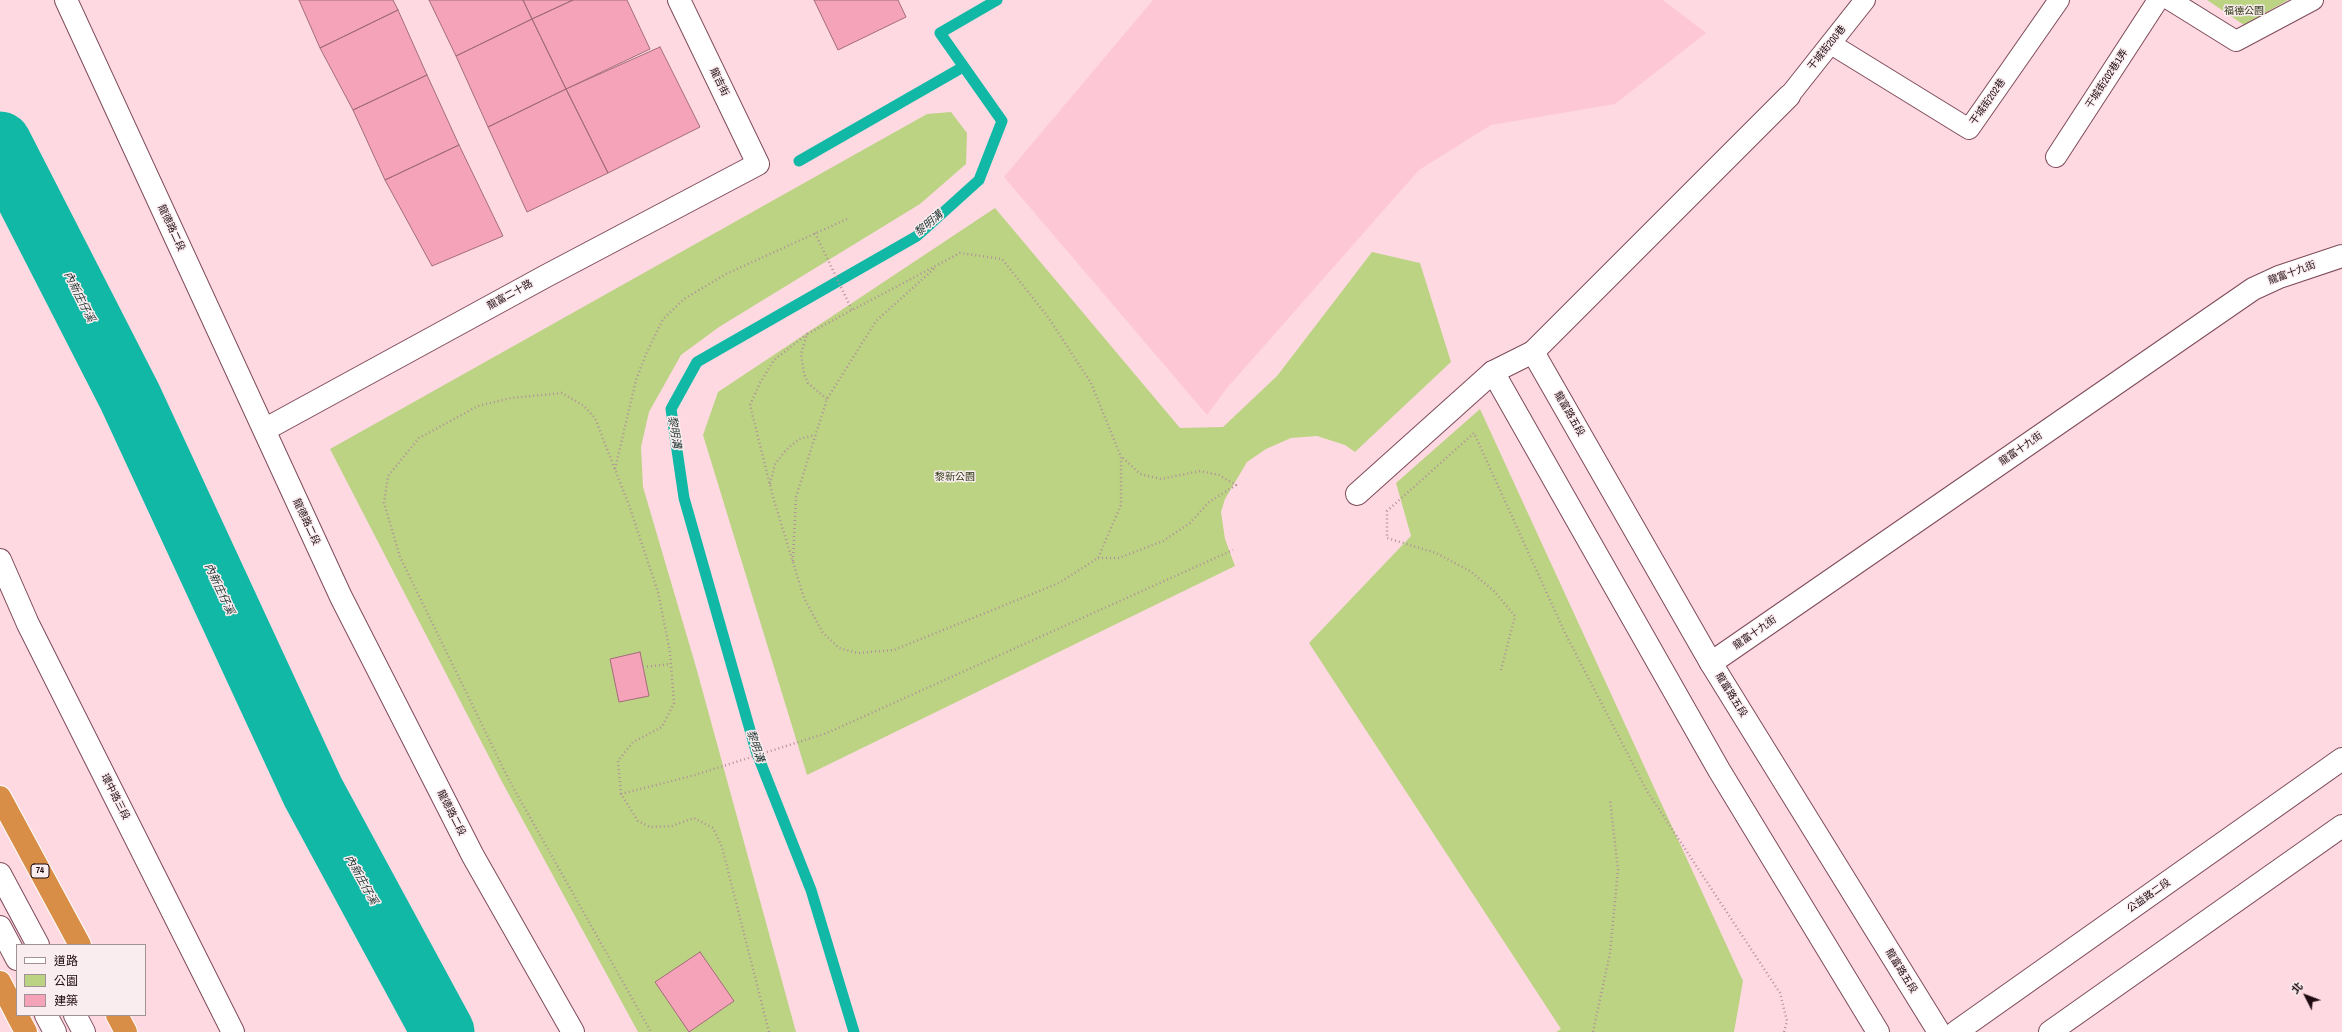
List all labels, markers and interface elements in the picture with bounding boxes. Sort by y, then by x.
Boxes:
park label: 福德公園 [2224,5,2264,17]
street label: 干城街200巷 [1805,23,1849,73]
street label: 干城街202巷1弄 [2083,47,2131,111]
street label: 龍吉街 [707,66,731,98]
street label: 干城街202巷 [1968,77,2008,127]
street label: 龍德路二段 [155,203,187,253]
water label: 黎明溝 [912,208,946,240]
street label: 龍富十九街 [2266,259,2318,287]
water label: 內新庄仔溪 [61,270,97,324]
street label: 龍富二十路 [485,278,535,312]
street label: 龍富路五段 [1551,389,1587,439]
water label: 黎明溝 [665,415,683,449]
street label: 龍富十九街 [1997,430,2045,468]
park label: 黎新公園 [935,471,975,483]
street label: 龍德路二段 [290,497,322,547]
water label: 內新庄仔溪 [201,561,237,617]
street label: 龍富十九街 [1731,614,1779,652]
street label: 龍富路五段 [1713,671,1749,719]
water label: 黎明溝 [744,728,766,764]
street label: 環中路三段 [98,772,132,822]
street label: 龍德路二段 [434,788,468,838]
water label: 內新庄仔溪 [342,853,380,907]
road number: 74 [31,864,49,878]
street label: 公益路二段 [2125,877,2173,915]
legend [16,944,146,1016]
street label: 龍富路五段 [1883,947,1919,995]
text: 道路 [54,953,78,969]
text: 公園 [54,973,78,989]
north arrow [2286,976,2326,1016]
text: 北 [2288,979,2306,997]
text: 建築 [54,993,78,1009]

